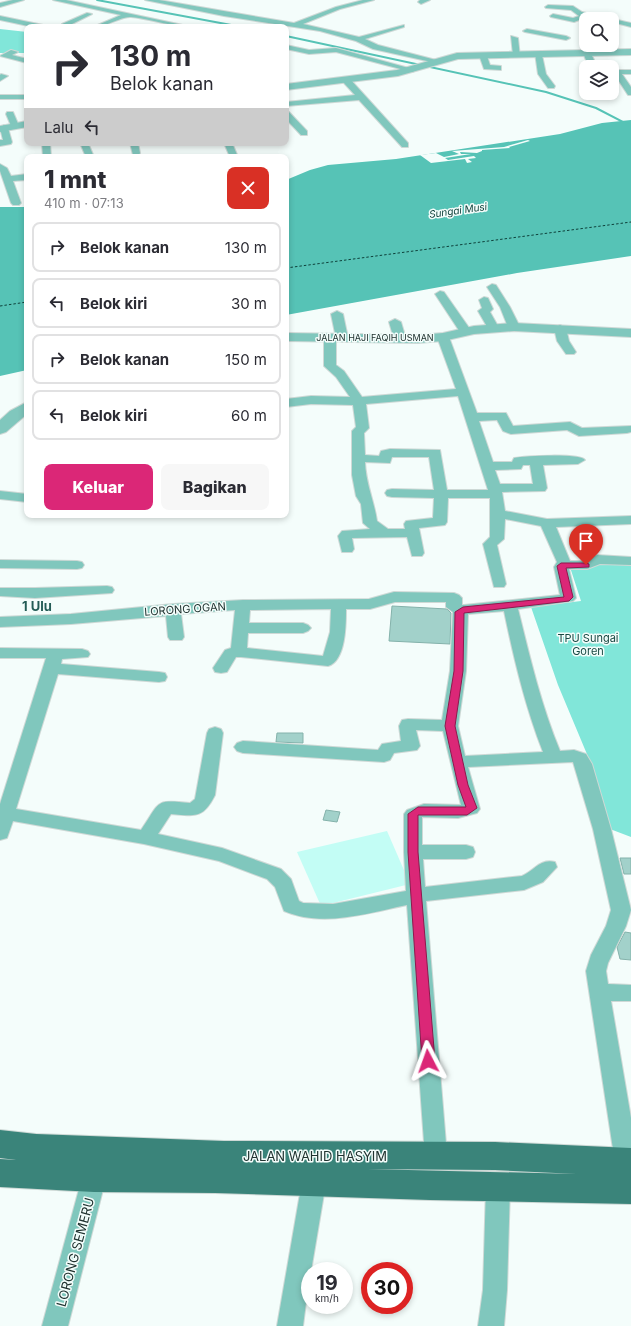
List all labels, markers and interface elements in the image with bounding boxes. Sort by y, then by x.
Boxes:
map controls [579,12,619,100]
button: search [579,12,619,52]
text: 130 m [110,39,191,73]
icon: right [44,40,96,92]
button: layers [579,60,619,100]
text: Belok kanan [110,73,214,94]
icon: left [81,116,103,138]
text: Lalu [44,118,73,137]
text: 1 mnt [44,165,107,194]
button: close [227,167,269,209]
text: 410 m · 07:13 [44,195,124,211]
water label: Sungai Musi [428,200,488,220]
icon: right [46,236,68,258]
text: Belok kanan [80,238,169,257]
text: 130 m [225,238,267,257]
icon: left [46,292,68,314]
text: Belok kiri [80,294,147,313]
text: 30 m [231,294,267,313]
street label: JALAN HAJI FAQIH USMAN [316,332,434,343]
icon: right [46,348,68,370]
text: Belok kanan [80,350,169,369]
text: 150 m [225,350,267,369]
icon: left [46,404,68,426]
text: Belok kiri [80,406,147,425]
text: 60 m [231,406,267,425]
button: Keluar [44,464,153,510]
button: Bagikan [161,464,269,510]
pin [569,524,603,565]
icon: arrive [575,530,597,552]
district label: 1 Ulu [22,598,52,614]
street label: LORONG OGAN [144,599,226,619]
park label: TPU Sungai Goren [557,631,619,658]
position arrow [407,1040,449,1082]
street label: JALAN WAHID HASYIM [243,1148,387,1164]
street label: LORONG SEMERU [53,1196,97,1308]
speed limit sign: 30 [361,1262,413,1314]
text: 19 [316,1271,338,1295]
text: km/h [315,1292,339,1304]

